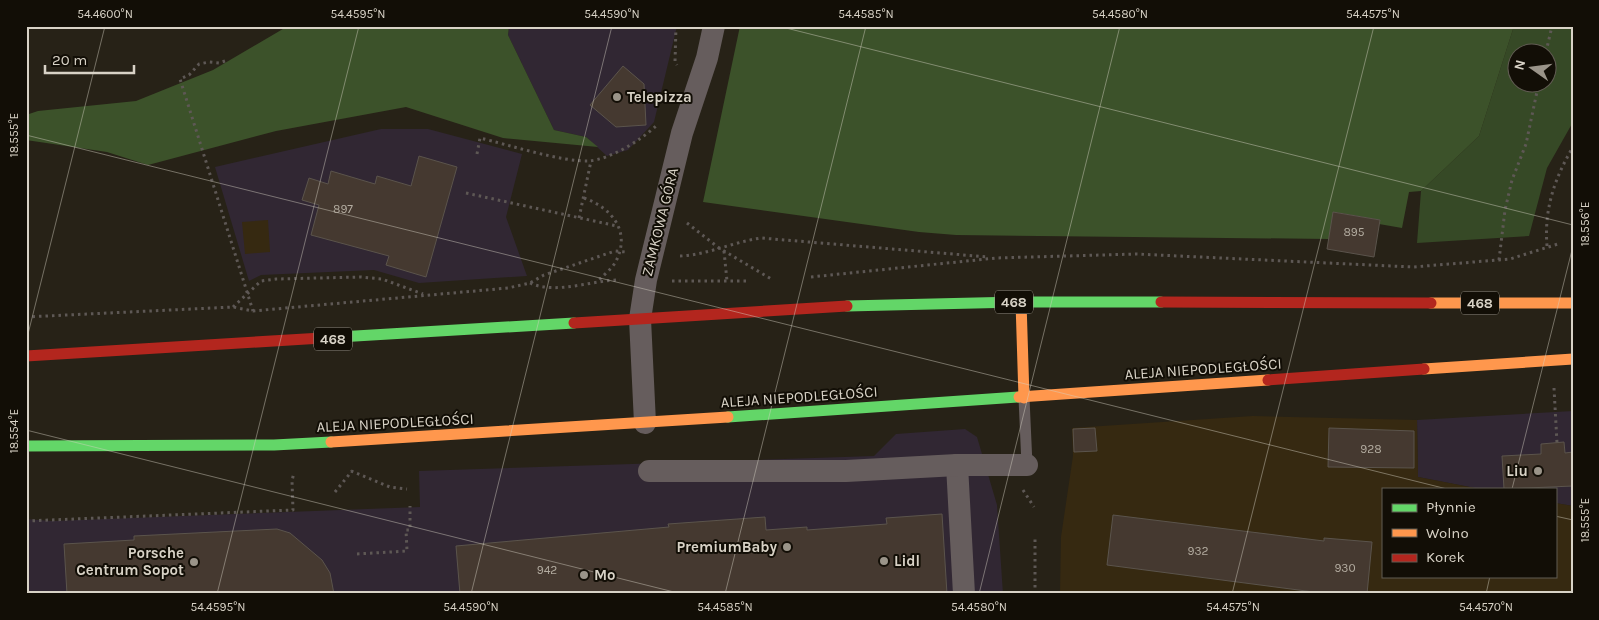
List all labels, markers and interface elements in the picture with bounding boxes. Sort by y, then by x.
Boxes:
text: 54.4600°N [77,7,133,21]
text: 54.4595°N [330,7,386,21]
text: 54.4590°N [584,7,640,21]
text: 54.4585°N [838,7,894,21]
text: 54.4580°N [1092,7,1148,21]
text: 54.4575°N [1346,7,1400,21]
scale bar [45,42,134,74]
north arrow [1506,42,1556,92]
text: 20 m [52,51,87,69]
text: N [1510,58,1529,72]
place label: Telepizza [627,88,692,106]
marker: Telepizza [611,91,623,103]
text: 18.555°E [7,113,21,157]
street label: ZAMKOWA GÓRA [638,165,682,278]
house number: 897 [333,202,353,216]
text: 18.556°E [1578,202,1592,246]
house number: 895 [1343,225,1365,239]
road number: 468 [995,290,1033,314]
road number: 468 [1461,292,1499,314]
road number: 468 [314,328,352,350]
street label: ALEJA NIEPODLEGŁOŚCI [1124,355,1282,383]
street label: ALEJA NIEPODLEGŁOŚCI [720,383,878,411]
text: 18.554°E [7,409,21,453]
street label: ALEJA NIEPODLEGŁOŚCI [316,410,474,436]
house number: 928 [1360,442,1382,456]
place label: Liu [1506,462,1528,480]
marker: Liu [1532,465,1544,477]
legend [1382,488,1556,578]
text: Płynnie [1426,498,1476,516]
text: 18.555°E [1578,498,1592,542]
text: Wolno [1426,524,1469,542]
place label: PremiumBaby [676,538,777,556]
marker: PremiumBaby [781,541,793,553]
place label: Porsche Centrum Sopot [76,544,184,579]
house number: 932 [1187,544,1209,558]
text: Korek [1426,548,1465,566]
place label: Lidl [894,552,920,570]
marker: Lidl [878,555,890,567]
marker: Porsche Centrum Sopot [188,556,200,568]
house number: 930 [1334,561,1356,575]
house number: 942 [537,563,557,577]
place label: Mo [594,566,616,584]
marker: Mo [578,569,590,581]
text: 54.4595°N [190,600,246,614]
text: 54.4590°N [443,600,499,614]
text: 54.4585°N [697,600,753,614]
text: 54.4580°N [951,600,1007,614]
text: 54.4575°N [1206,600,1260,614]
text: 54.4570°N [1459,600,1513,614]

